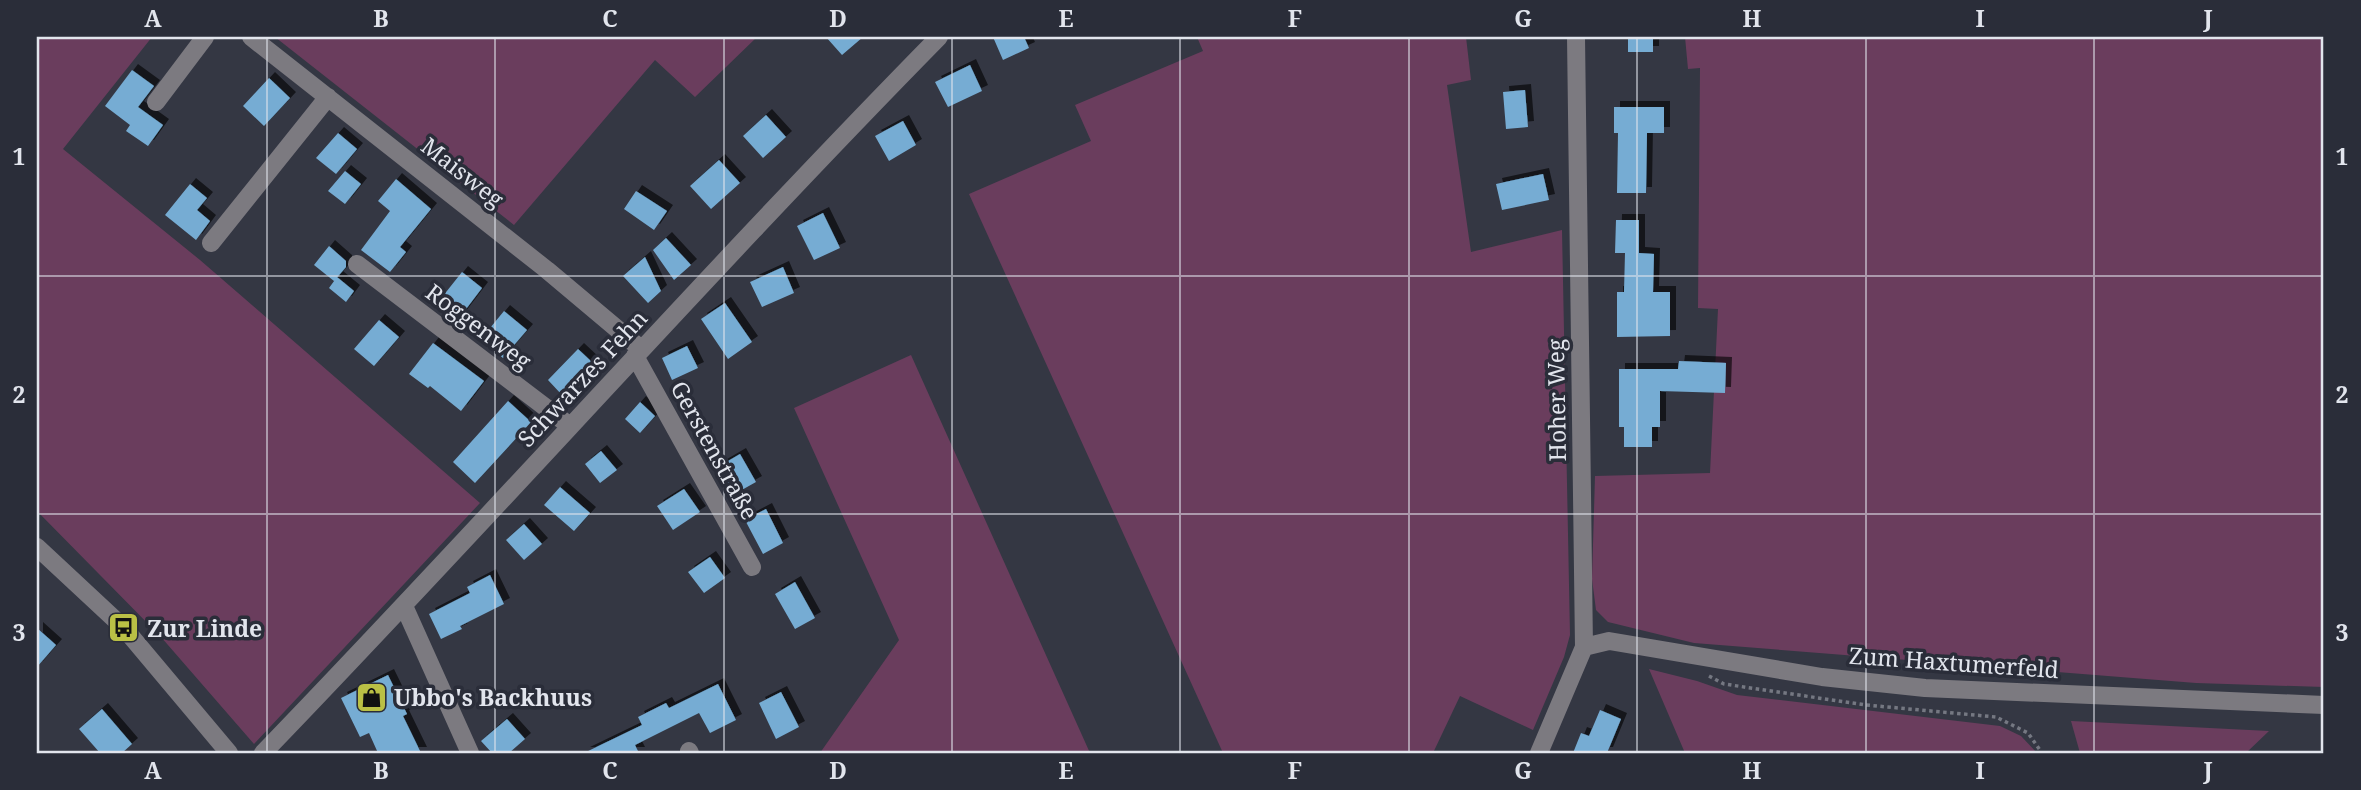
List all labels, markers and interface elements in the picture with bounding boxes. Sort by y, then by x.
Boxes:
text: A [144,2,162,34]
text: B [373,2,389,34]
text: C [602,2,618,34]
text: D [829,2,847,34]
text: E [1058,2,1074,34]
text: F [1288,2,1302,34]
text: G [1514,2,1532,34]
text: H [1743,2,1762,34]
text: I [1975,2,1985,34]
text: J [2202,2,2213,34]
street label: Maisweg [415,130,511,215]
text: 1 [13,140,26,172]
text: 1 [2336,140,2349,172]
street label: Roggenweg [420,276,539,377]
street label: Schwarzes Fehn [510,302,654,454]
street label: Hoher Weg [1539,338,1573,462]
street label: Gerstenstraße [664,375,766,525]
text: 2 [13,378,26,410]
text: 2 [2336,378,2349,410]
bus stop icon: Zur Linde [107,611,141,645]
place label: Zur Linde [147,612,262,644]
text: 3 [13,616,26,648]
text: 3 [2336,616,2349,648]
street label: Zum Haxtumerfeld [1848,639,2060,685]
shop icon: Ubbo's Backhuus [354,680,388,714]
place label: Ubbo's Backhuus [394,681,592,713]
text: A [144,754,162,786]
text: B [373,754,389,786]
text: C [602,754,618,786]
text: D [829,754,847,786]
text: E [1058,754,1074,786]
text: F [1288,754,1302,786]
text: G [1514,754,1532,786]
text: H [1743,754,1762,786]
text: I [1975,754,1985,786]
text: J [2202,754,2213,786]

